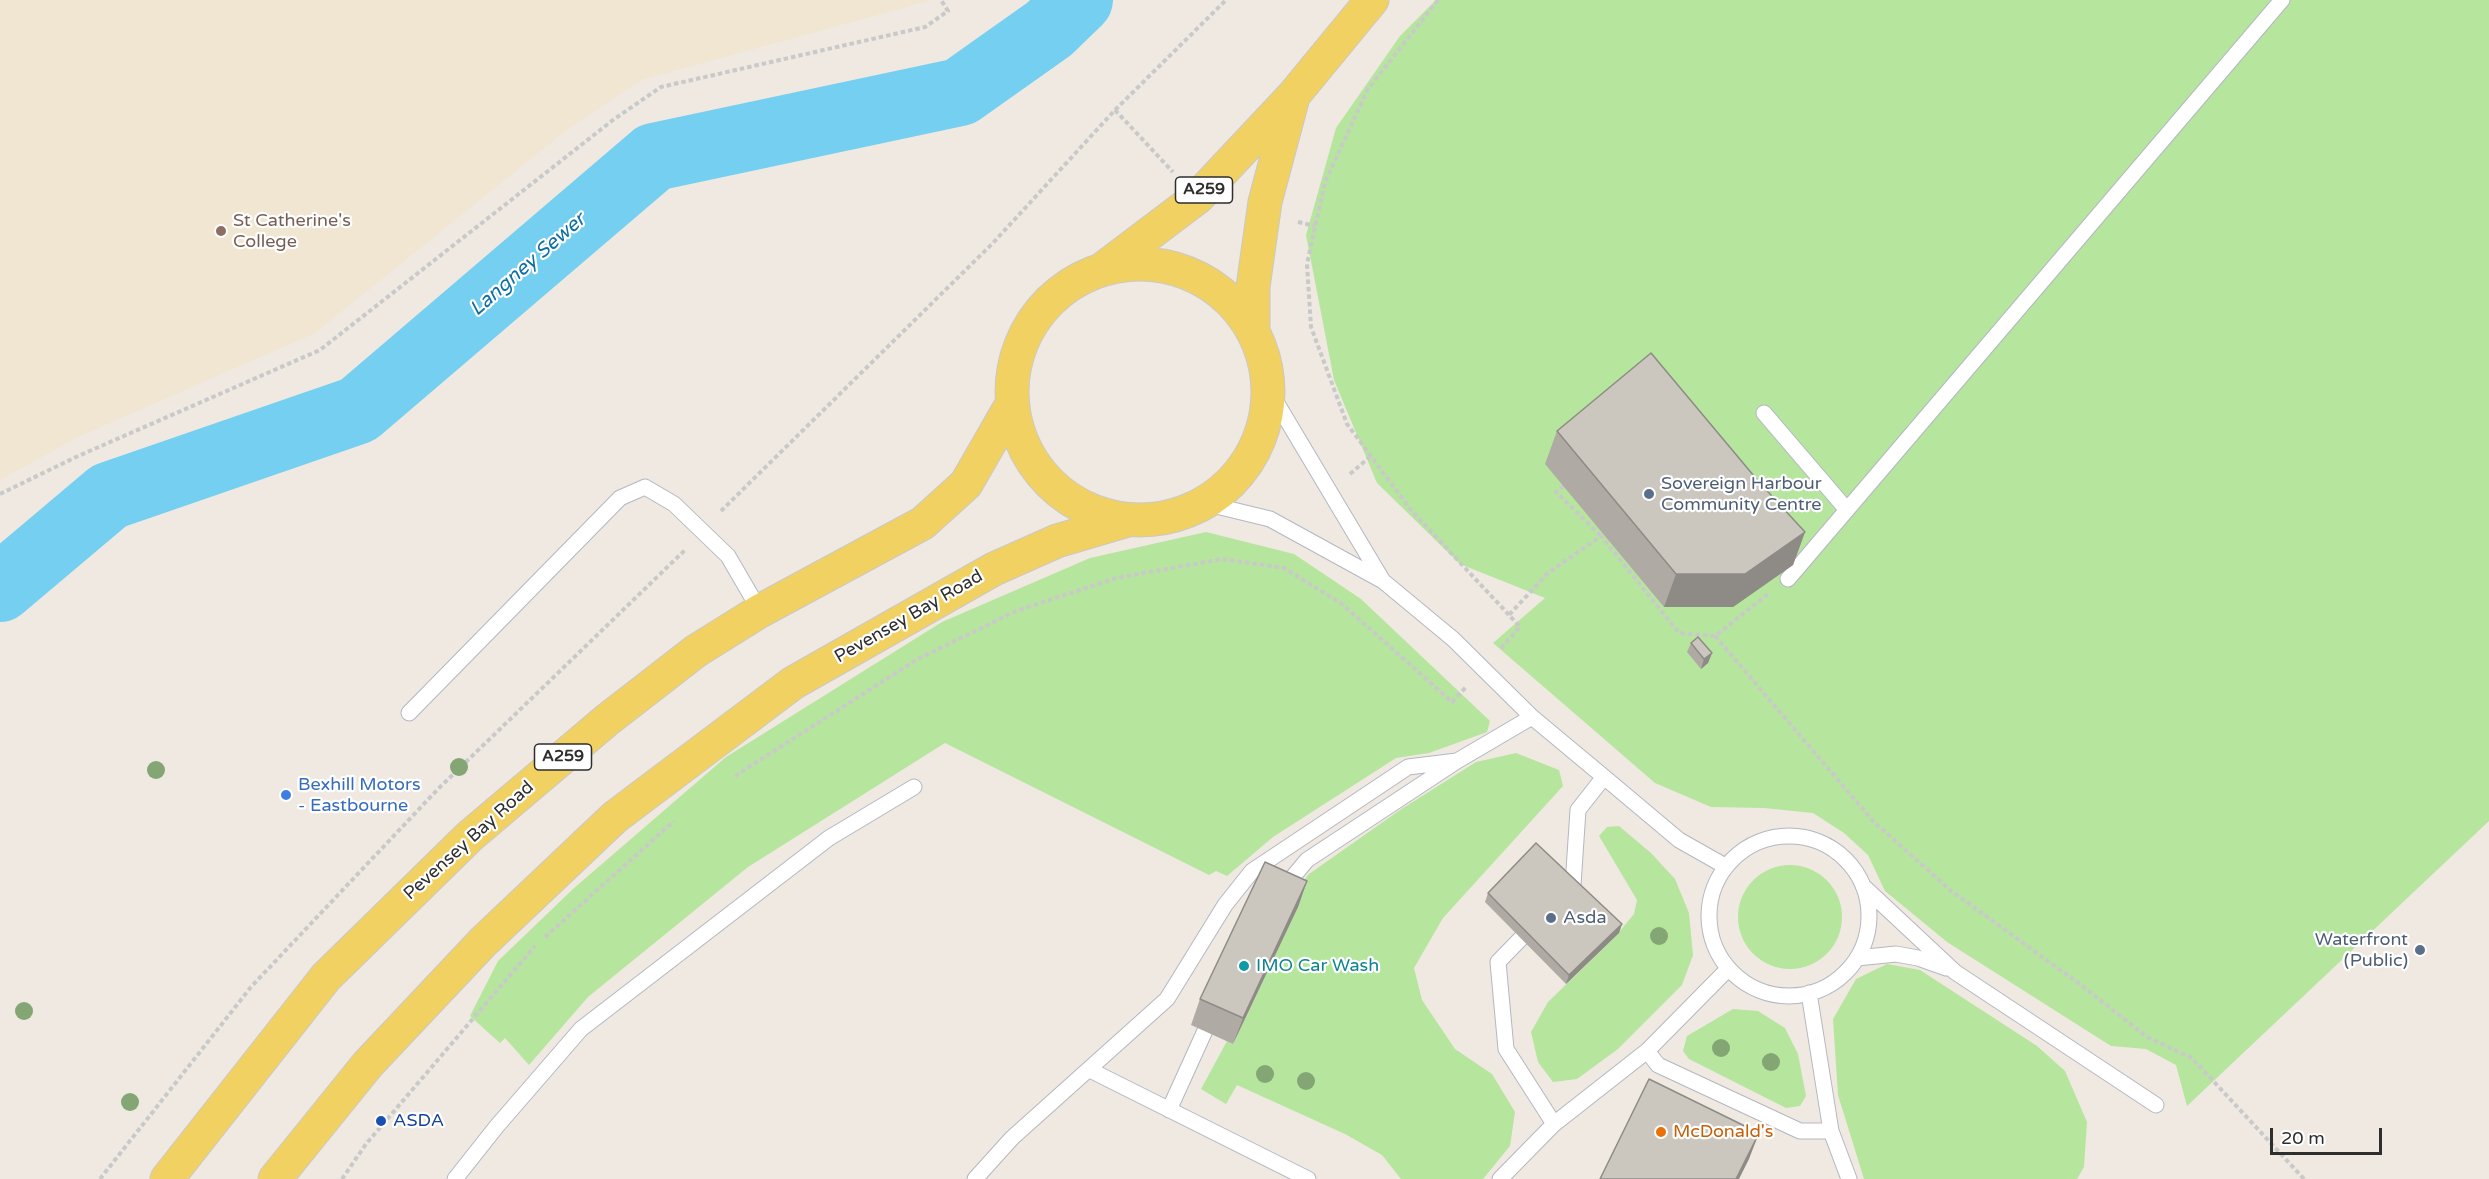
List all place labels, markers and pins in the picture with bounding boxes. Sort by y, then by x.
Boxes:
place label: St Catherine's College [233,210,351,252]
marker: St Catherine's College [214,224,228,238]
place label: Sovereign Harbour Community Centre [1661,473,1822,516]
marker: Sovereign Harbour Community Centre [1642,487,1656,501]
place label: Bexhill Motors - Eastbourne [298,774,421,816]
marker: Bexhill Motors - Eastbourne [279,788,293,802]
place label: Asda [1563,907,1607,929]
marker: Asda [1544,911,1558,925]
place label: Waterfront (Public) [2315,929,2408,972]
marker: Waterfront (Public) [2413,943,2427,957]
place label: IMO Car Wash [1256,955,1379,977]
marker: IMO Car Wash [1237,959,1251,973]
place label: ASDA [393,1110,444,1132]
marker: ASDA [374,1114,388,1128]
place label: McDonald's [1673,1121,1773,1143]
marker: McDonald's [1654,1125,1668,1139]

